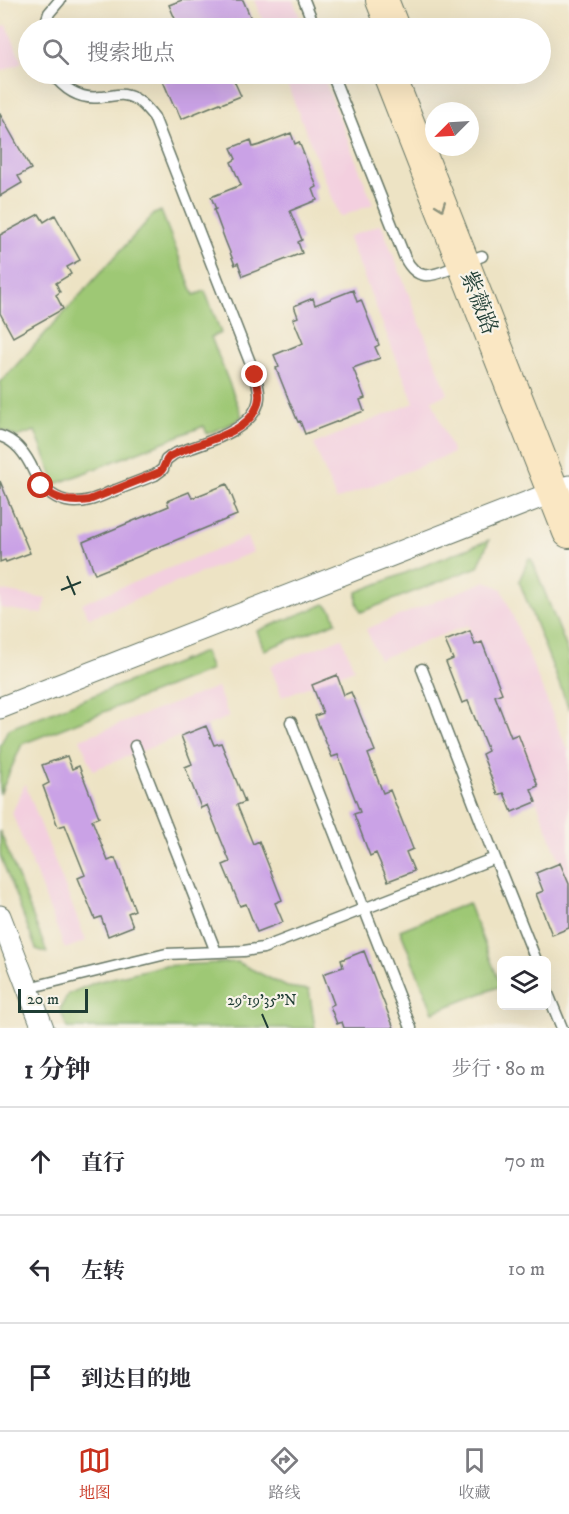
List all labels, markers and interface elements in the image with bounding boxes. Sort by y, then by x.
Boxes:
search box [18,18,551,84]
icon: search [39,35,72,68]
text: 搜索地点 [87,40,175,67]
north arrow [425,102,479,156]
one-way arrow [434,200,446,211]
street label: 紫薇路 [455,267,503,339]
route end [241,361,267,387]
route start [27,472,53,498]
map controls [497,956,551,1010]
button: layers [497,956,551,1010]
scale bar [18,986,88,1014]
text: 20 m [27,989,59,1009]
text: 29°19'35"N [227,991,297,1010]
text: 1 分钟 [24,1054,91,1087]
text: 步行 · 80 m [452,1057,545,1082]
icon: ahead [24,1145,57,1178]
text: 70 m [504,1149,545,1174]
text: 直行 [81,1150,125,1177]
icon: left [24,1253,57,1286]
text: 10 m [508,1257,545,1282]
text: 左转 [81,1258,125,1285]
icon: arrive [24,1361,57,1394]
text: 到达目的地 [81,1366,191,1393]
tab: 地图 [78,1444,111,1503]
tab: 路线 [268,1444,301,1503]
tab: 收藏 [458,1444,491,1503]

